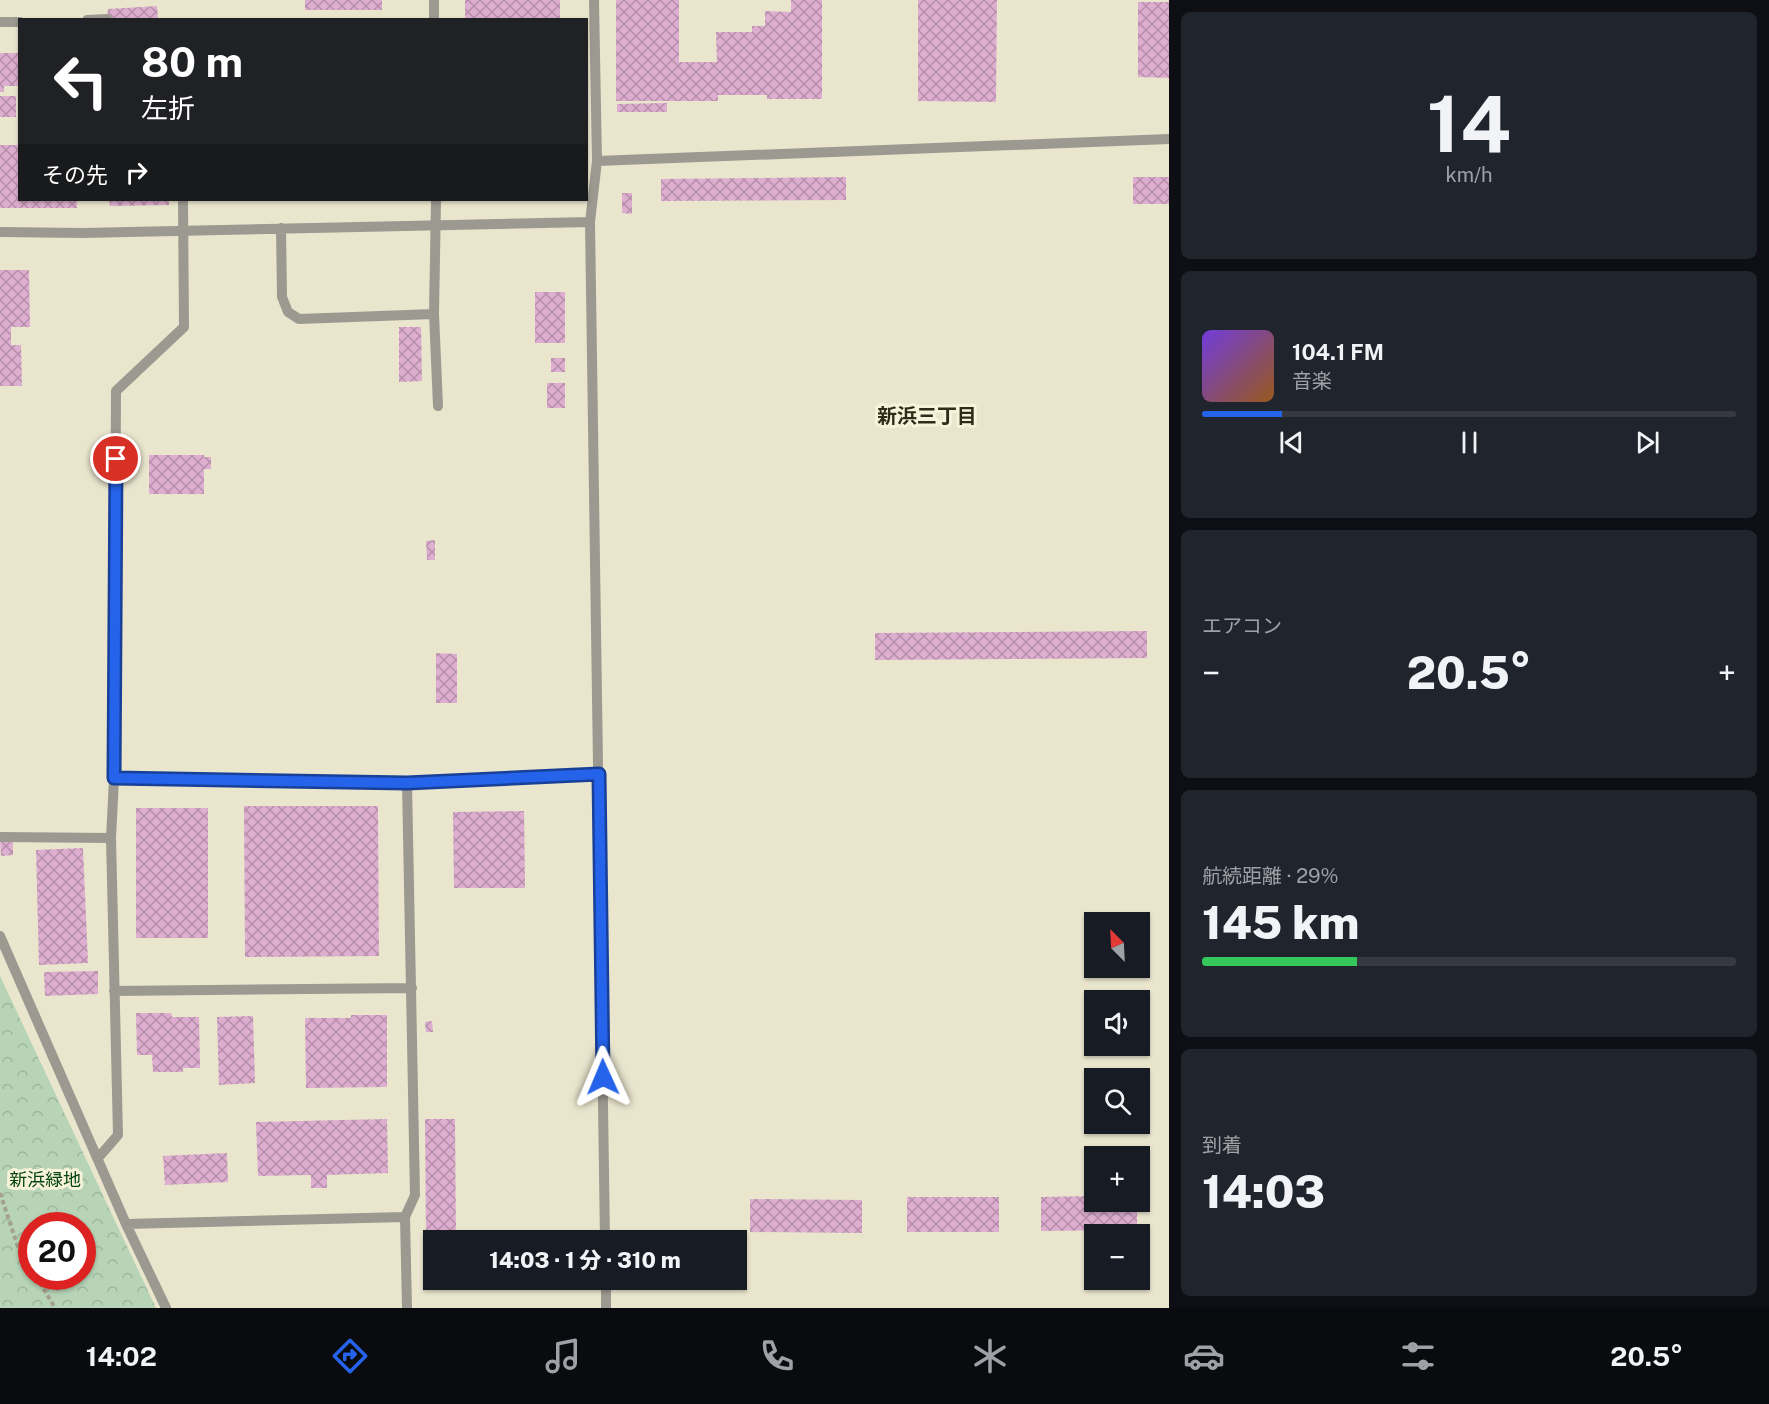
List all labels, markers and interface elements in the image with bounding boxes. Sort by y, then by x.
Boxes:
text: 80 m [141,37,243,86]
icon: left [42,42,120,120]
text: 14 [1427,78,1511,170]
text: 左折 [141,92,195,124]
icon: right [120,156,153,189]
text: その先 [42,162,108,188]
text: km/h [1445,163,1493,187]
text: 104.1 FM [1292,339,1384,365]
text: 音楽 [1292,369,1332,393]
district label: 新浜三丁目 [877,404,977,428]
icon: previous [1275,426,1308,459]
icon: pause [1453,426,1486,459]
icon: next [1631,426,1664,459]
pin [90,433,141,484]
icon: arrive [99,442,132,475]
text: エアコン [1202,614,1282,638]
text: 20.5° [1407,646,1531,699]
text: − [1202,654,1220,692]
text: + [1718,654,1736,692]
text: 航続距離 · 29% [1202,864,1339,888]
text: 145 km [1202,896,1359,949]
north arrow [1084,912,1150,978]
map controls [1084,912,1150,1290]
button: sound [1084,990,1150,1056]
position arrow [571,1045,635,1109]
button: search [1084,1068,1150,1134]
text: 到着 [1202,1133,1242,1157]
button: + [1084,1146,1150,1212]
text: 14:03 [1202,1165,1325,1218]
park label: 新浜緑地 [9,1169,81,1190]
speed limit sign: 20 [18,1212,96,1290]
button: − [1084,1224,1150,1290]
text: 14:03 · 1 分 · 310 m [489,1247,681,1273]
icon: directions [329,1335,371,1377]
icon: music [542,1335,584,1377]
icon: phone [756,1335,798,1377]
icon: climate [969,1335,1011,1377]
icon: car [1183,1335,1225,1377]
icon: filters [1397,1335,1439,1377]
text: 14:02 [86,1340,157,1372]
text: 20.5° [1610,1340,1683,1372]

